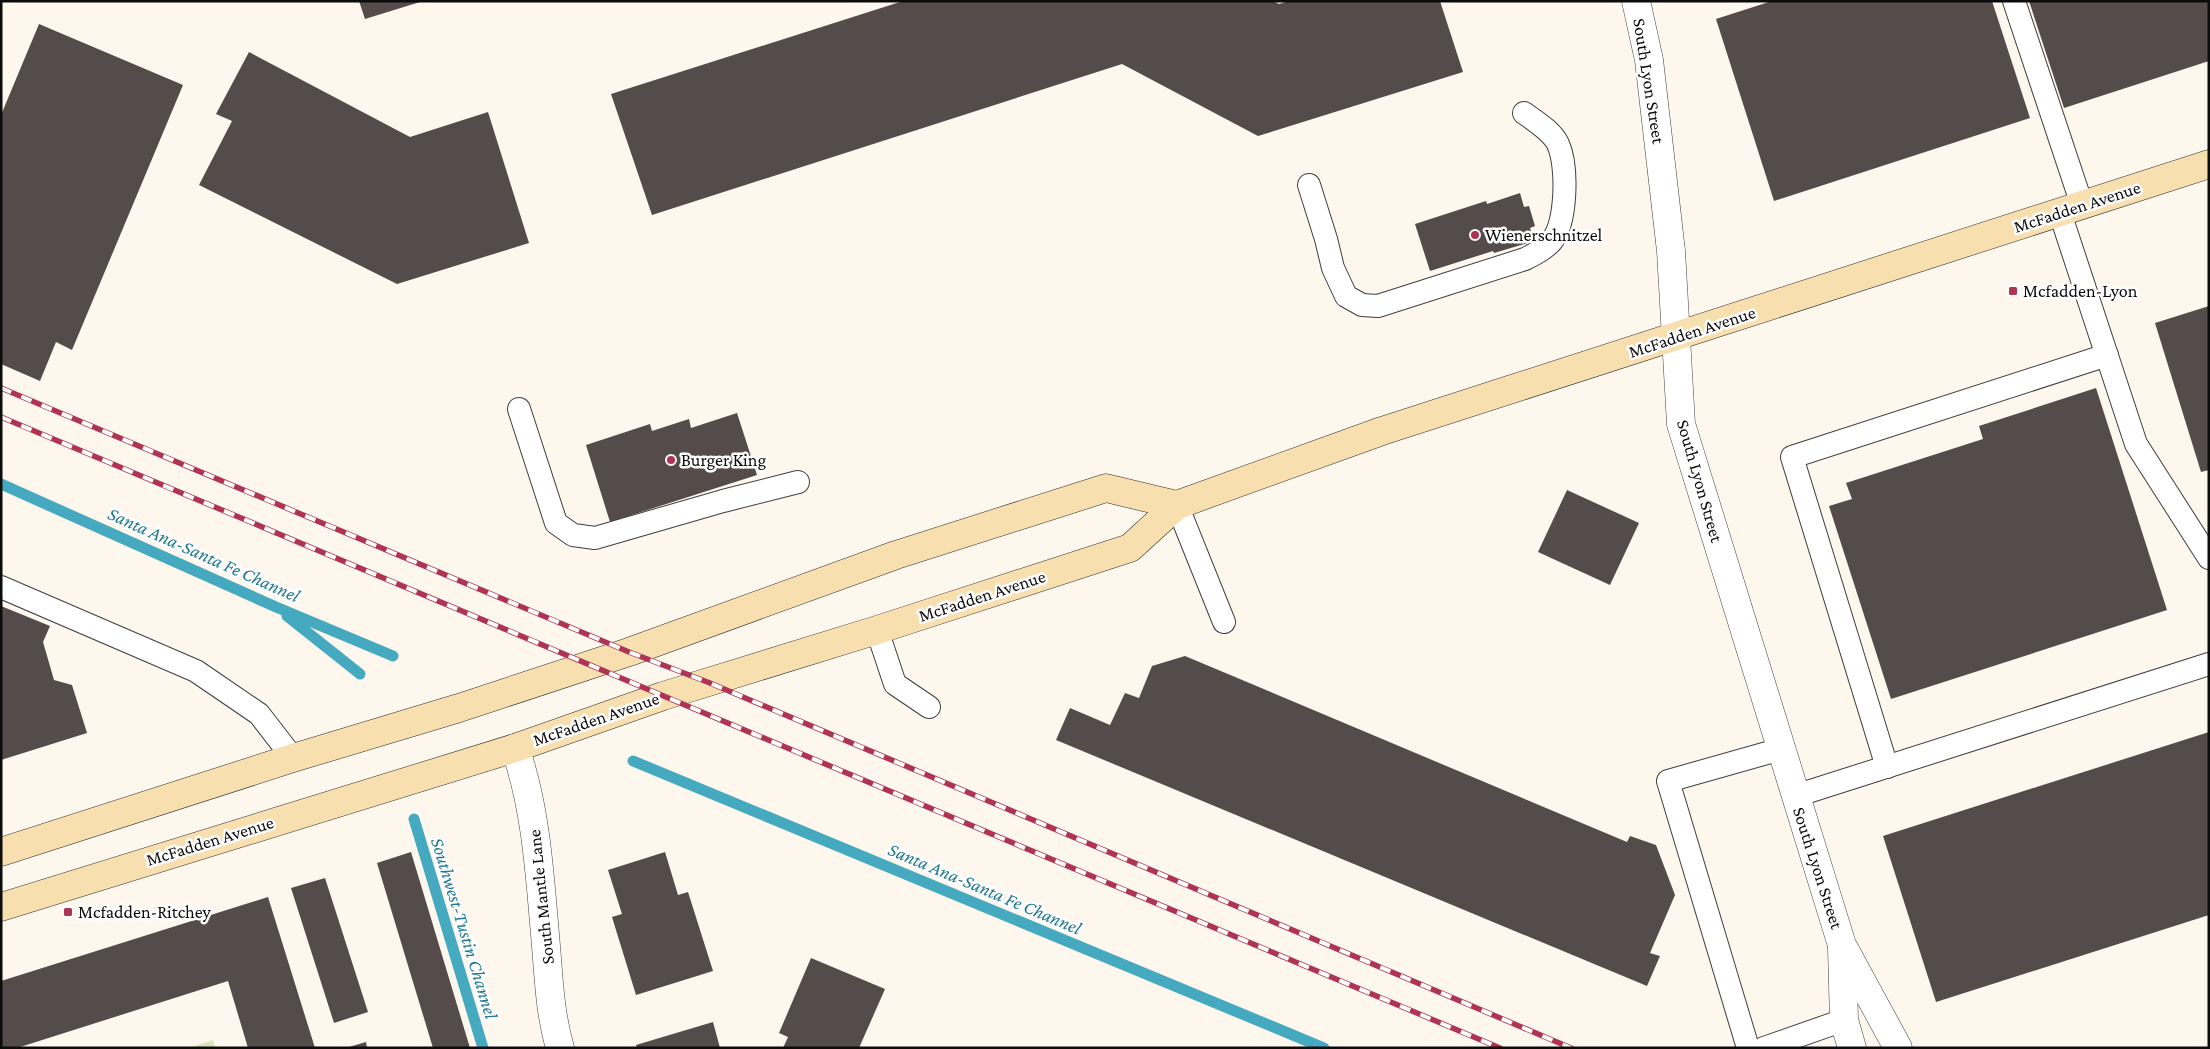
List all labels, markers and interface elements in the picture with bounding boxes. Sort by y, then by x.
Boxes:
street label: South Lyon Street [1629,17,1669,146]
street label: McFadden Avenue [2011,177,2143,237]
place label: Wienerschnitzel [1485,225,1603,245]
marker: Wienerschnitzel [1469,229,1481,241]
place label: Mcfadden-Lyon [2023,281,2138,301]
marker: Mcfadden-Lyon [2007,285,2019,297]
street label: McFadden Avenue [1626,302,1758,362]
street label: South Lyon Street [1673,417,1727,546]
place label: Burger King [681,450,766,470]
marker: Burger King [665,454,677,466]
water label: Santa Ana-Santa Fe Channel [105,503,303,606]
street label: McFadden Avenue [916,566,1048,626]
street label: McFadden Avenue [530,688,662,750]
street label: South Lyon Street [1789,805,1847,932]
street label: McFadden Avenue [144,812,276,870]
street label: South Mantle Lane [524,828,558,966]
water label: Southwest-Tustin Channel [427,835,502,1022]
water label: Santa Ana-Santa Fe Channel [885,838,1085,939]
place label: Mcfadden-Ritchey [78,902,212,922]
marker: Mcfadden-Ritchey [62,906,74,918]

